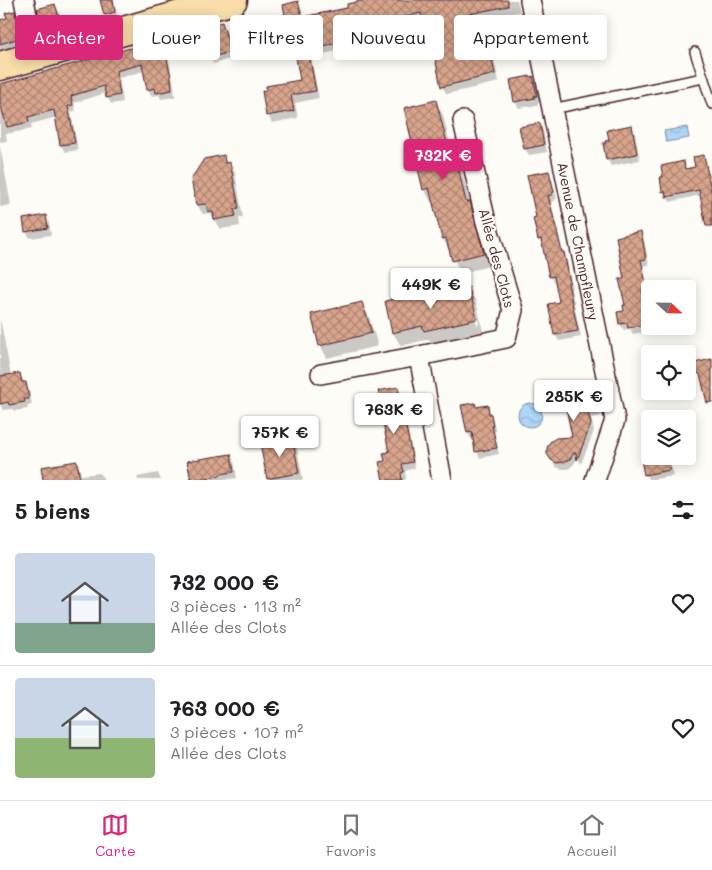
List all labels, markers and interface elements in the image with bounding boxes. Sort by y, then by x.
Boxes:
chip: Acheter [15,15,123,60]
chip: Louer [133,15,220,60]
chip: Filtres [230,15,323,60]
chip: Nouveau [333,15,444,60]
chip: Appartement [454,15,607,60]
pin: 732K € [402,138,484,181]
text: 732K € [415,144,471,165]
street label: Avenue de Champfleury [554,160,604,322]
street label: Allée des Clots [475,206,519,310]
pin: 449K € [390,268,472,310]
text: 449K € [401,273,461,294]
north arrow [641,280,696,335]
map controls [641,280,696,465]
button: locate [641,345,696,400]
pin: 285K € [533,380,615,422]
text: 285K € [545,385,603,406]
pin: 763K € [353,392,435,435]
text: 763K € [365,398,423,419]
button: layers [641,410,696,465]
pin: 757K € [239,416,321,458]
text: 757K € [252,421,308,442]
icon: filters [669,496,697,524]
text: 5 biens [15,497,90,524]
text: 732 000 € [170,568,279,595]
icon: home [55,573,115,633]
icon: heart [669,589,697,617]
text: 3 pièces · 113 m² [170,595,301,616]
text: Allée des Clots [170,616,287,637]
text: 763 000 € [170,694,280,721]
icon: home [55,698,115,758]
icon: heart [669,714,697,742]
text: 3 pièces · 107 m² [170,721,303,742]
text: Allée des Clots [170,742,287,763]
tab: Carte [95,811,136,860]
tab: Favoris [326,811,376,860]
tab: Accueil [567,811,617,860]

